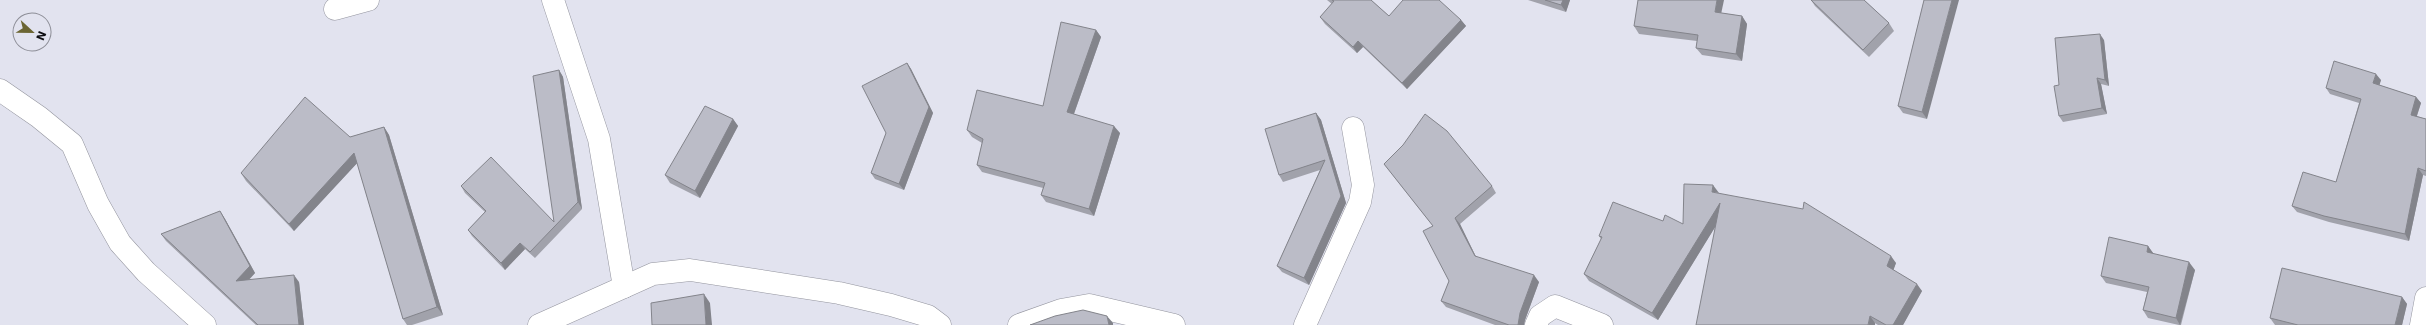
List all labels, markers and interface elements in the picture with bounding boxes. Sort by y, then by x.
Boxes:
north arrow [12,12,52,52]
text: N [33,29,49,42]

